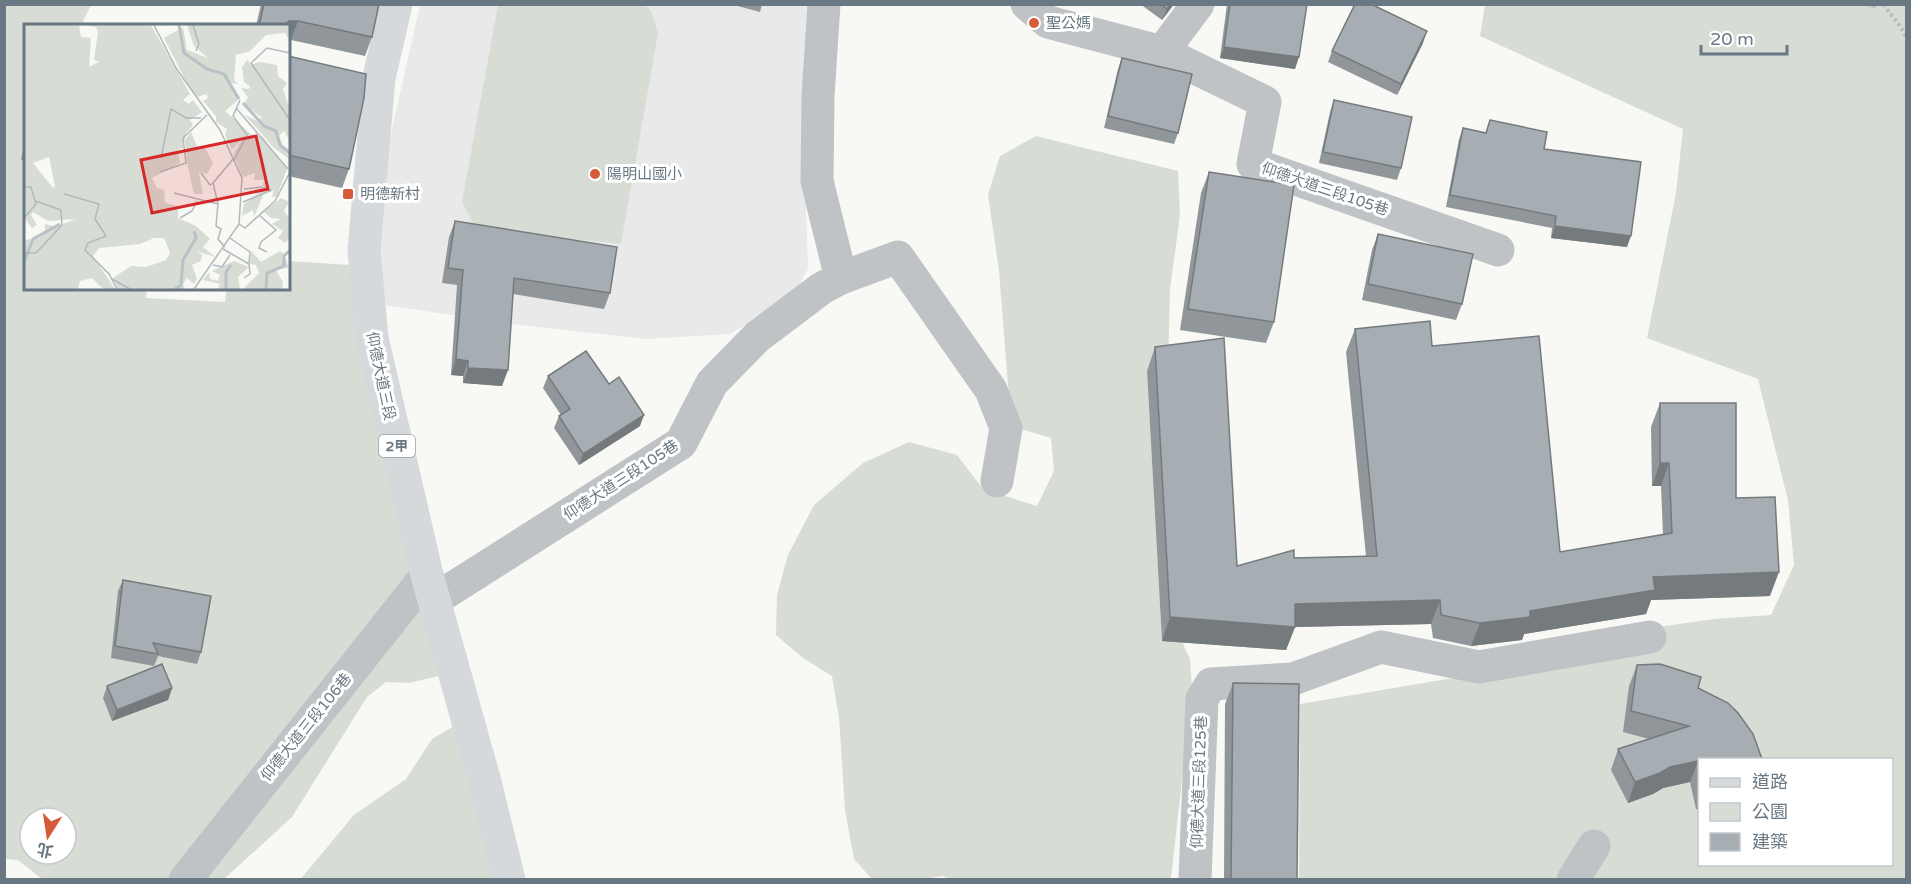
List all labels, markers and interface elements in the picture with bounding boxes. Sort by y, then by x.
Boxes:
place label: 聖公媽 [1046,14,1091,32]
marker: 聖公媽 [1027,16,1041,30]
scale bar [1701,18,1786,56]
inset map [24,24,290,290]
text: 20 m [1710,28,1754,50]
street label: 仰德大道三段105巷 [1259,159,1391,219]
place label: 陽明山國小 [607,165,682,183]
marker: 陽明山國小 [588,167,602,181]
place label: 明德新村 [360,185,420,203]
marker: 明德新村 [341,187,355,201]
street label: 仰德大道三段 [363,330,399,422]
road number: 2甲 [379,435,415,457]
street label: 仰德大道三段105巷 [560,436,682,524]
street label: 仰德大道三段106巷 [257,670,355,784]
street label: 仰德大道三段125巷 [1188,715,1210,849]
legend [1698,758,1893,866]
text: 道路 [1752,771,1788,793]
text: 公園 [1752,801,1788,823]
north arrow [18,806,78,866]
text: 建築 [1752,831,1788,853]
text: 北 [35,838,55,861]

